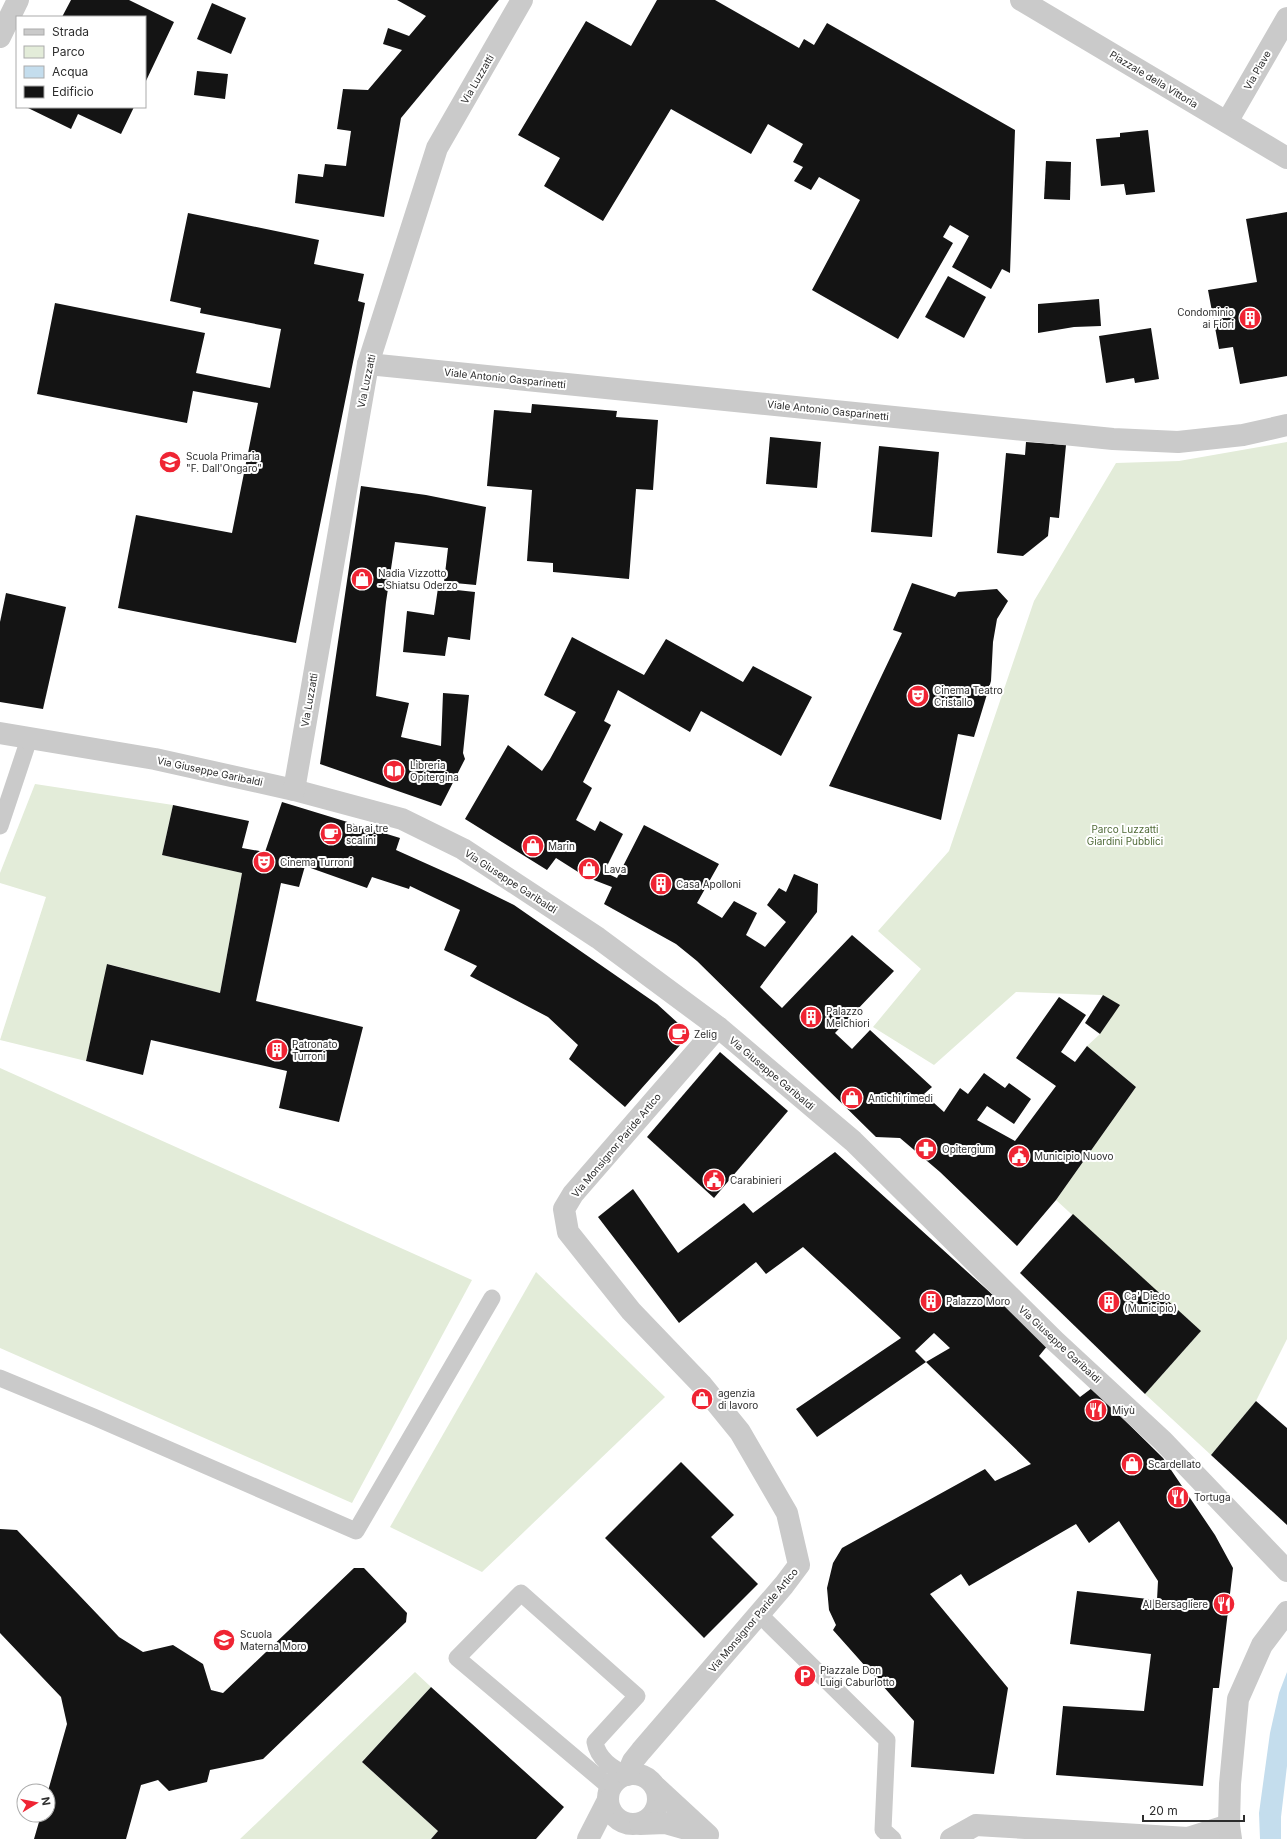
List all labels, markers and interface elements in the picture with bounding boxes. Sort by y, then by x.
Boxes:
legend [16,16,146,108]
text: Strada [52,24,89,39]
text: Parco [52,44,85,59]
street label: Piazzale della Vittoria [1108,48,1200,110]
street label: Via Piave [1241,48,1273,92]
street label: Via Luzzatti [458,52,496,106]
text: Acqua [52,64,88,79]
text: Edificio [52,84,94,99]
building icon: Condominio ai Fiori [1237,305,1263,331]
place label: Condominio ai Fiori [1177,306,1234,330]
street label: Via Luzzatti [354,353,378,409]
street label: Viale Antonio Gasparinetti [444,366,566,390]
street label: Viale Antonio Gasparinetti [767,398,889,422]
school or university icon: Scuola Primaria "F. Dall'Ongaro" [157,449,183,475]
place label: Scuola Primaria "F. Dall'Ongaro" [186,450,262,474]
shop icon: Nadia Vizzotto - Shiatsu Oderzo [349,566,375,592]
place label: Nadia Vizzotto - Shiatsu Oderzo [378,567,458,591]
street label: Via Luzzatti [298,672,320,728]
theatre icon: Cinema Teatro Cristallo [905,683,931,709]
place label: Cinema Teatro Cristallo [934,684,1003,708]
street label: Via Giuseppe Garibaldi [156,754,264,788]
library icon: Libreria Opitergina [381,758,407,784]
place label: Libreria Opitergina [410,759,459,783]
cafe icon: Bar ai tre scalini [318,821,344,847]
place label: Bar ai tre scalini [346,822,388,846]
park label: Parco Luzzatti Giardini Pubblici [1087,823,1163,847]
shop icon: Marin [520,833,546,859]
place label: Marin [548,840,575,852]
street label: Via Giuseppe Garibaldi [463,847,559,915]
theatre icon: Cinema Turroni [251,849,277,875]
place label: Cinema Turroni [280,856,352,868]
shop icon: Lava [576,856,602,882]
place label: Lava [604,863,626,875]
building icon: Casa Apolloni [648,871,674,897]
place label: Casa Apolloni [676,878,741,890]
building icon: Palazzo Melchiori [798,1004,824,1030]
place label: Palazzo Melchiori [826,1005,870,1029]
cafe icon: Zelig [666,1021,692,1047]
place label: Zelig [694,1028,717,1040]
street label: Via Giuseppe Garibaldi [727,1034,817,1112]
building icon: Patronato Turroni [264,1037,290,1063]
place label: Patronato Turroni [292,1038,338,1062]
shop icon: Antichi rimedi [839,1085,865,1111]
street label: Via Monsignor Paride Artico [569,1090,663,1200]
place label: Antichi rimedi [868,1092,933,1104]
pharmacy icon: Opitergium [913,1136,939,1162]
place label: Opitergium [942,1143,994,1155]
public building icon: Municipio Nuovo [1006,1143,1032,1169]
place label: Municipio Nuovo [1034,1150,1113,1162]
public building icon: Carabinieri [701,1167,727,1193]
place label: Carabinieri [730,1174,781,1186]
building icon: Palazzo Moro [918,1288,944,1314]
building icon: Ca' Diedo (Municipio) [1096,1289,1122,1315]
place label: Ca' Diedo (Municipio) [1124,1290,1177,1314]
place label: Palazzo Moro [946,1295,1010,1307]
street label: Via Giuseppe Garibaldi [1017,1303,1103,1385]
shop icon: agenzia di lavoro [689,1386,715,1412]
place label: agenzia di lavoro [718,1387,758,1411]
restaurant icon: Miyù [1083,1397,1109,1423]
place label: Miyù [1112,1404,1135,1416]
shop icon: Scardellato [1119,1451,1145,1477]
place label: Scardellato [1148,1458,1201,1470]
restaurant icon: Tortuga [1165,1484,1191,1510]
place label: Tortuga [1194,1491,1231,1503]
street label: Via Monsignor Paride Artico [706,1565,800,1675]
restaurant icon: Al Bersagliere [1211,1591,1237,1617]
place label: Al Bersagliere [1143,1598,1208,1610]
school or university icon: Scuola Materna Moro [211,1627,237,1653]
place label: Scuola Materna Moro [240,1628,307,1652]
parking icon: Piazzale Don Luigi Caburlotto [792,1663,818,1689]
place label: Piazzale Don Luigi Caburlotto [820,1664,895,1688]
north arrow [16,1783,56,1823]
text: N [38,1796,53,1807]
scale bar [1143,1797,1244,1823]
text: 20 m [1149,1803,1178,1818]

